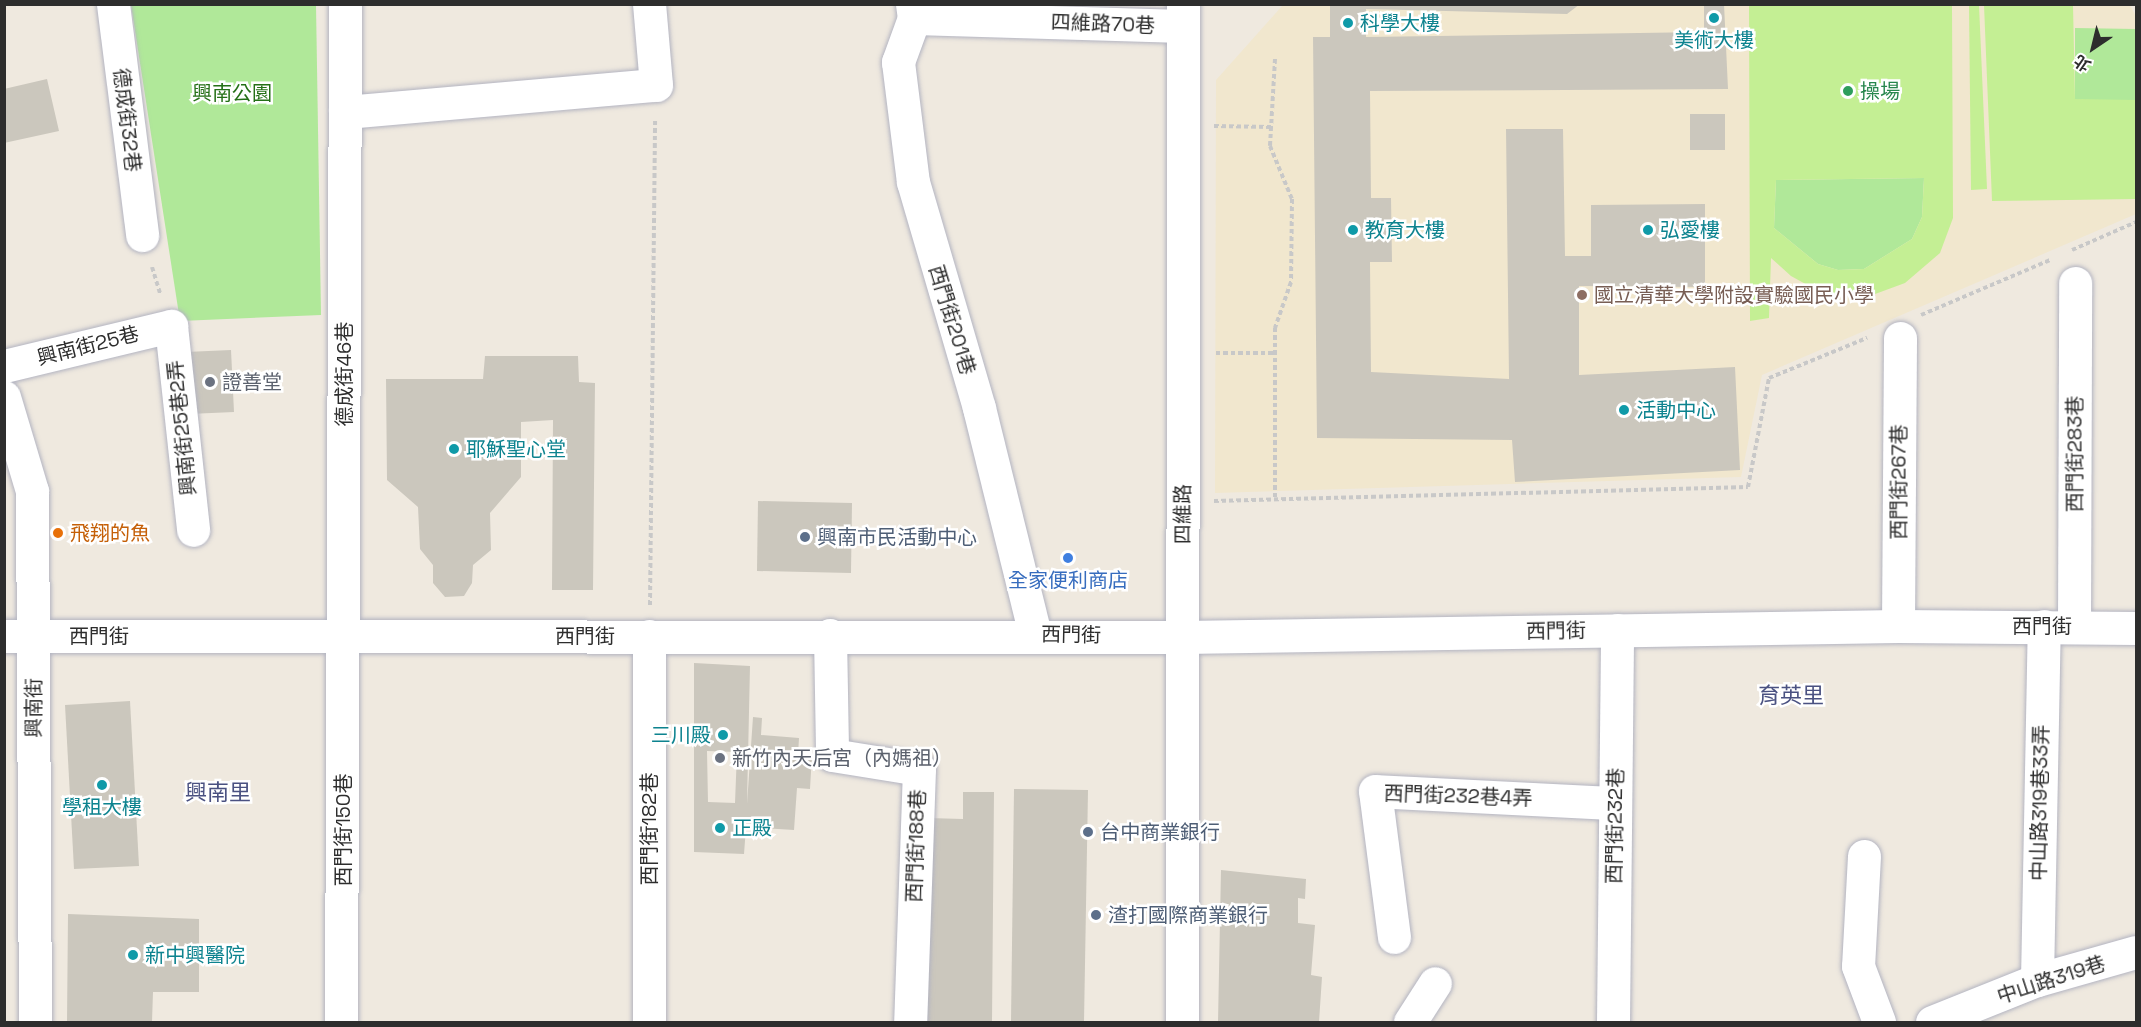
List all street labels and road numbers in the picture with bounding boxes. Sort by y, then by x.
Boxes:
street label: 四維路70巷 [1051,10,1155,38]
street label: 德成街32巷 [109,67,145,173]
street label: 西門街201巷 [924,262,980,378]
street label: 興南街25巷 [35,322,141,370]
street label: 德成街46巷 [332,322,356,426]
street label: 興南街25巷2弄 [163,359,201,497]
street label: 西門街283巷 [2063,396,2087,512]
street label: 西門街267巷 [1887,424,1911,540]
street label: 四維路 [1171,484,1195,544]
street label: 西門街 [2012,614,2072,638]
street label: 西門街 [1526,618,1586,644]
street label: 西門街 [1041,622,1101,648]
street label: 西門街 [69,624,129,648]
street label: 西門街 [555,624,615,648]
street label: 興南街 [22,678,46,738]
street label: 中山路319巷33弄 [2027,725,2053,881]
street label: 西門街232巷 [1602,768,1628,884]
street label: 西門街150巷 [331,773,355,887]
street label: 西門街182巷 [637,773,661,885]
street label: 西門街232巷4弄 [1383,781,1533,811]
street label: 西門街188巷 [902,789,930,903]
street label: 中山路319巷 [1994,951,2108,1009]

